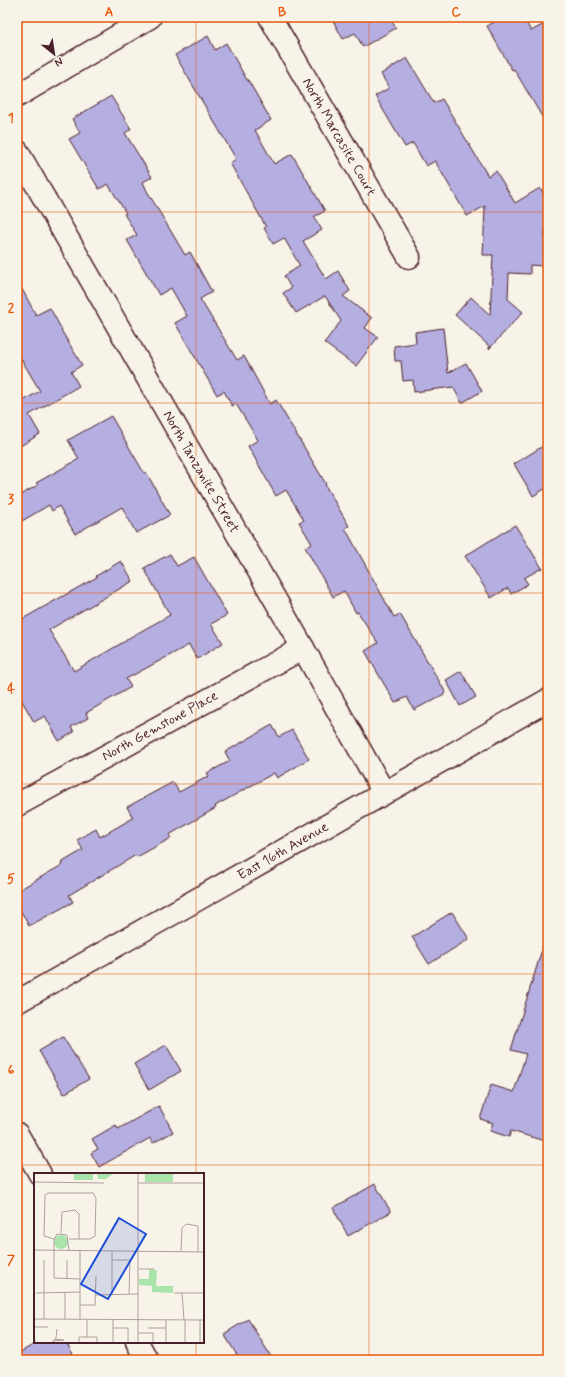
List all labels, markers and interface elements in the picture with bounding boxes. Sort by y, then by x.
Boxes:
text: A [105,4,113,21]
text: B [278,4,287,21]
text: C [451,4,461,21]
north arrow [34,34,74,74]
text: N [52,54,65,70]
street label: North Marcasite Court [298,75,380,199]
text: 1 [8,110,14,127]
text: 2 [8,300,15,317]
street label: North Tanzanite Street [159,408,244,537]
text: 3 [8,491,14,508]
text: 4 [7,681,15,698]
street label: North Gemstone Place [99,687,221,765]
street label: East 16th Avenue [234,818,332,884]
text: 5 [7,871,15,888]
text: 6 [8,1062,15,1079]
inset map [34,1173,204,1343]
text: 7 [7,1252,15,1269]

